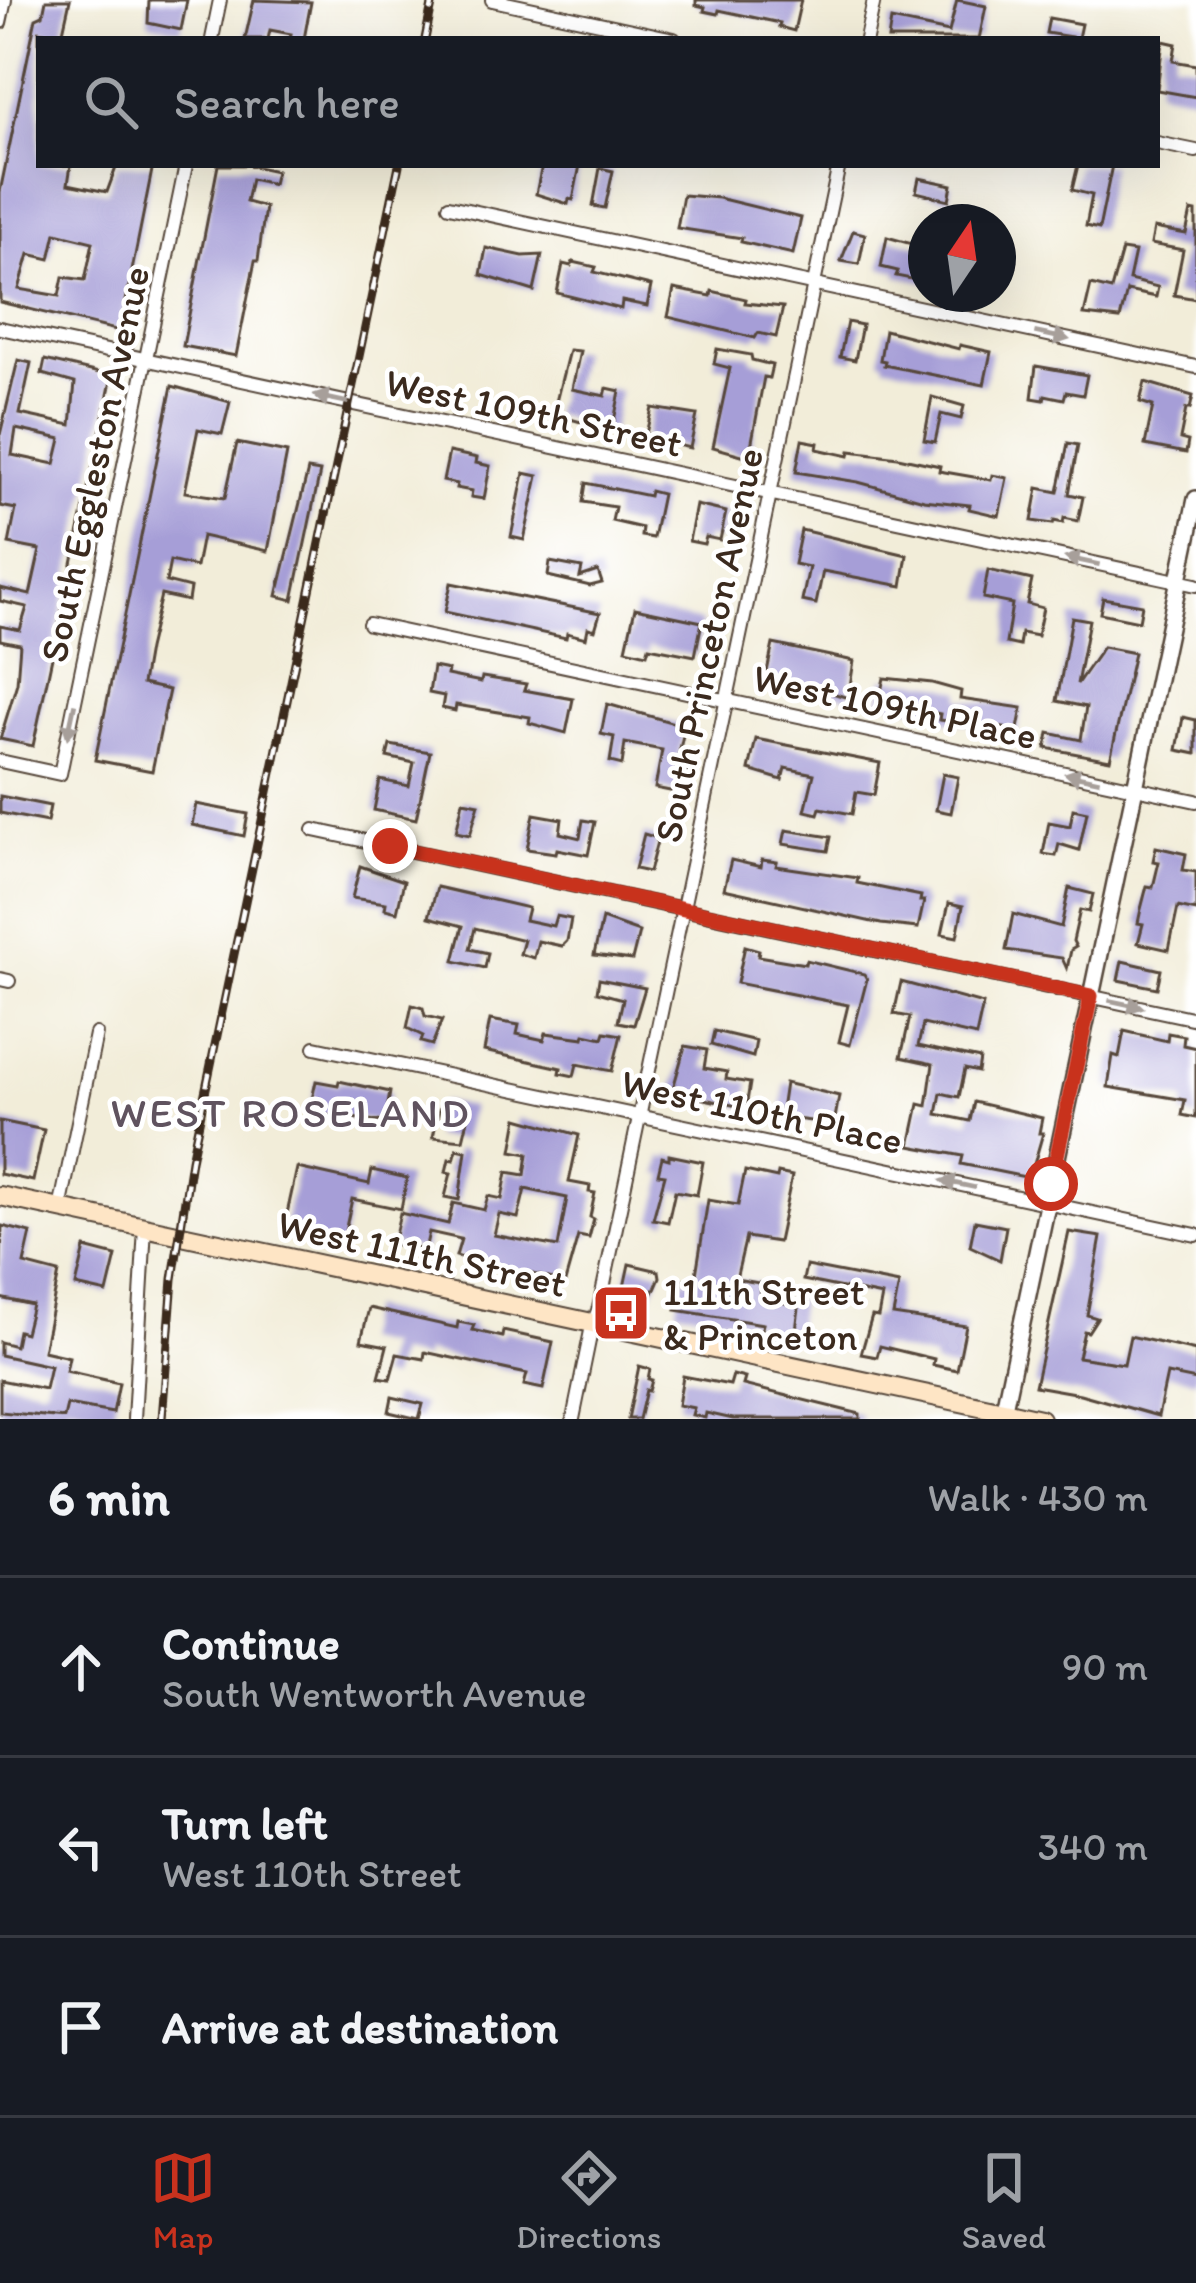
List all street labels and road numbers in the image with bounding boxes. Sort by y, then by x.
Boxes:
street label: South Eggleston Avenue [30,262,159,666]
street label: West 109th Street [381,358,687,467]
street label: South Princeton Avenue [644,444,773,847]
street label: West 109th Place [749,653,1041,759]
street label: West 110th Place [617,1059,907,1164]
street label: West 111th Street [273,1200,570,1307]

